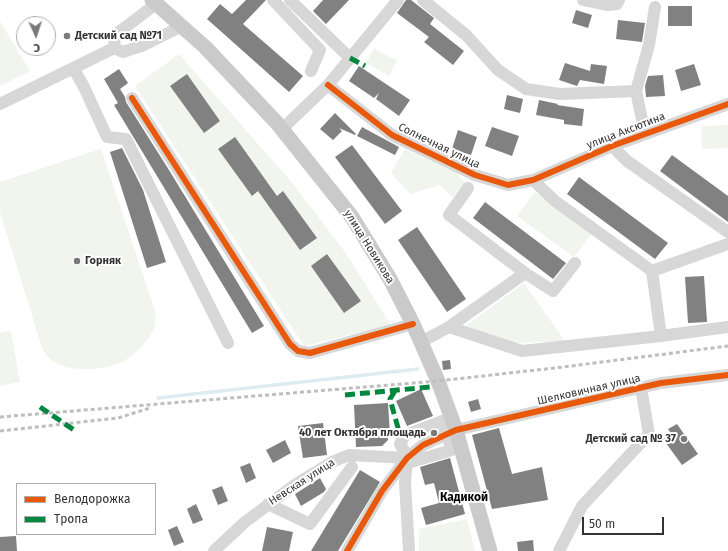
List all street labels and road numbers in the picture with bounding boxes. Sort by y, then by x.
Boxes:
street label: улица Аксютина [585,110,667,152]
street label: Солнечная улица [396,120,482,172]
street label: улица Новикова [341,208,397,286]
street label: Шелковичная улица [536,372,642,408]
street label: Невская улица [267,456,337,508]

